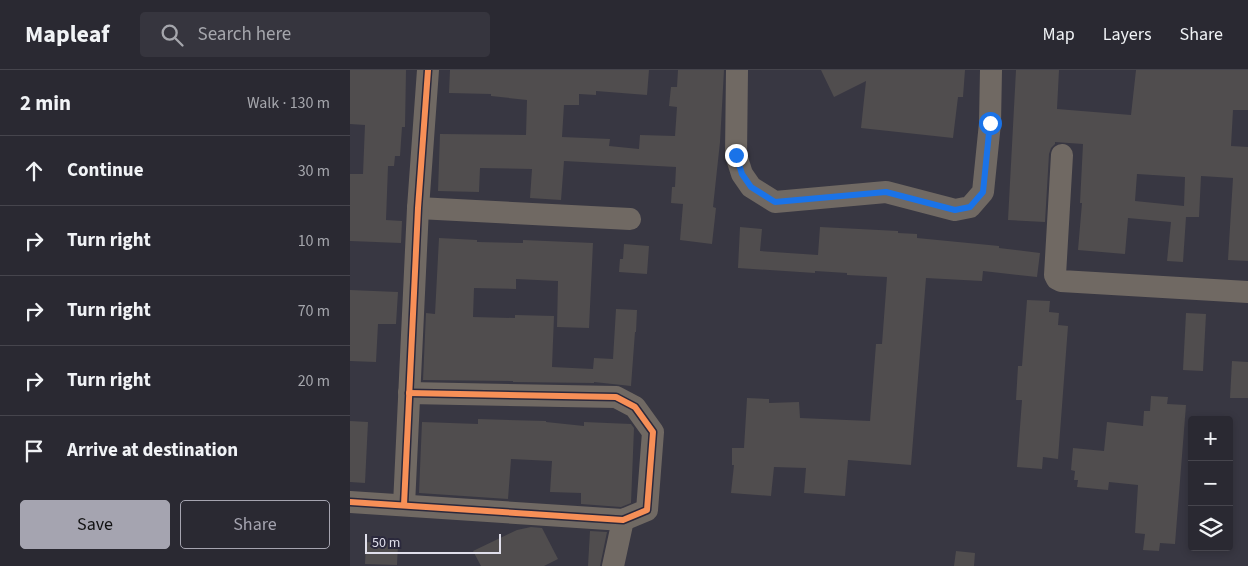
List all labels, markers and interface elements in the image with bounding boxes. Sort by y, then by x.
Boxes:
search box [140,12,490,57]
text: Mapleaf [25,17,110,52]
icon: search [158,21,186,49]
text: Search here [198,21,291,48]
text: Map [1043,22,1075,47]
text: Layers [1103,22,1152,47]
text: Share [1180,22,1223,47]
text: 2 min [20,88,71,118]
text: Walk · 130 m [247,92,330,114]
route start [979,112,1002,135]
route end [725,144,748,167]
icon: ahead [20,157,48,185]
text: Continue [67,157,144,184]
text: 30 m [298,160,330,182]
icon: right [20,227,48,255]
text: Turn right [67,227,151,254]
text: 10 m [298,230,330,252]
icon: right [20,297,48,325]
text: Turn right [67,297,151,324]
text: 70 m [298,300,330,322]
icon: right [20,367,48,395]
text: Turn right [67,367,151,394]
text: 20 m [298,370,330,392]
map controls [1188,416,1233,551]
button: + [1188,416,1233,461]
icon: arrive [20,437,48,465]
text: Arrive at destination [67,437,238,464]
button: − [1188,461,1233,506]
button: Save [20,500,170,549]
button: Share [180,500,330,549]
button: layers [1188,506,1233,551]
scale bar [365,531,501,554]
text: 50 m [372,533,400,553]

